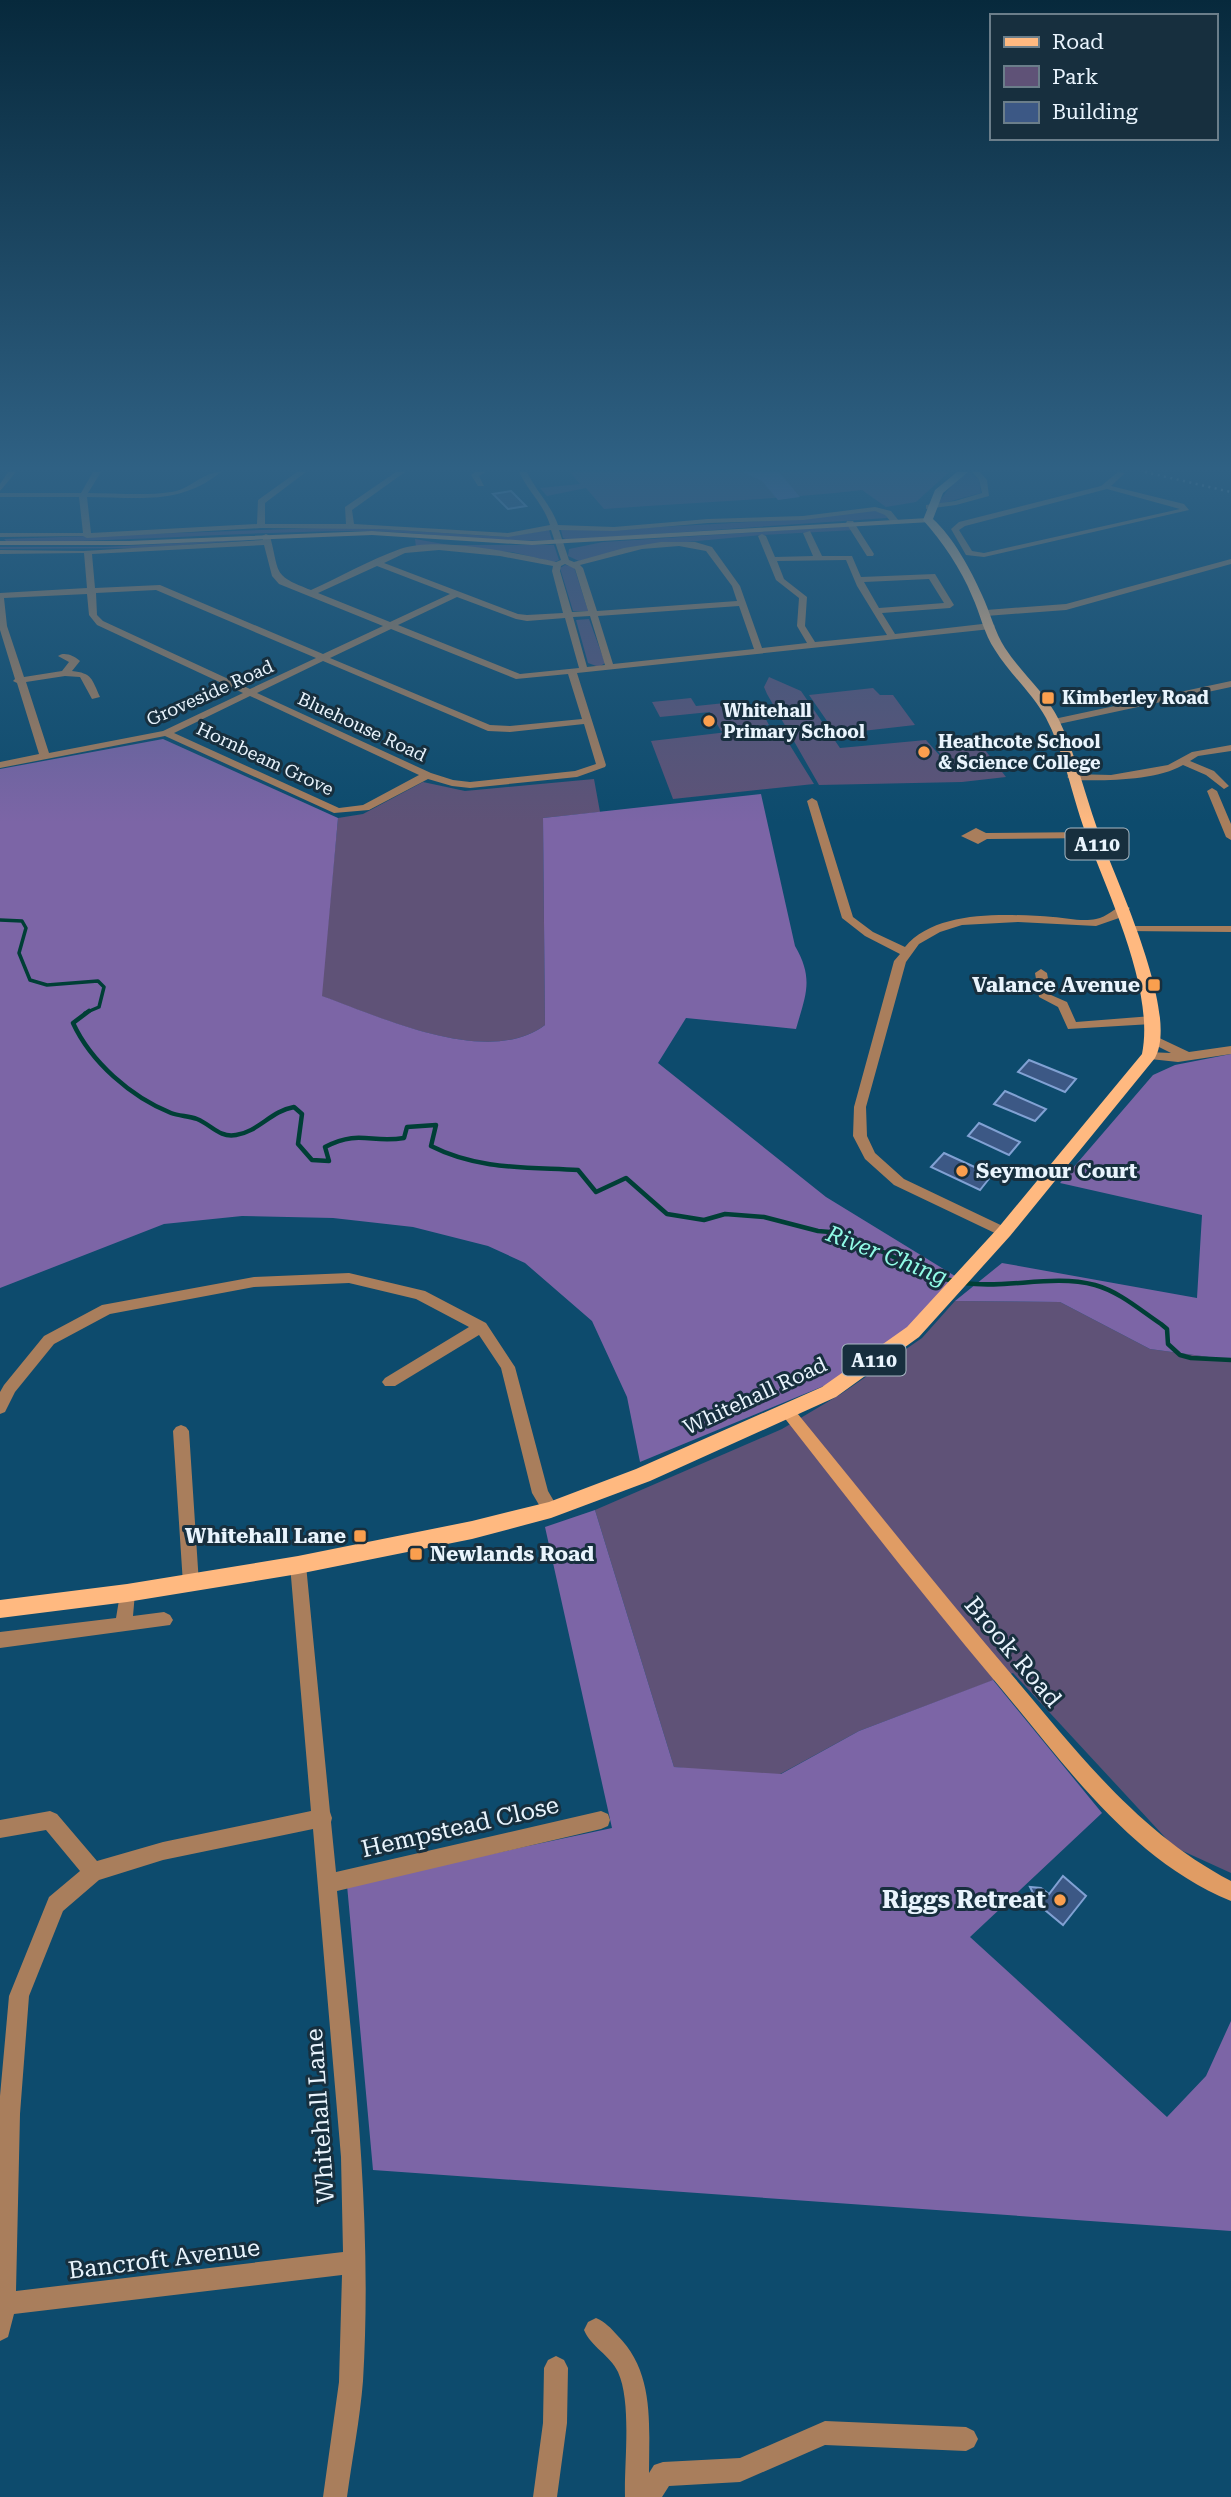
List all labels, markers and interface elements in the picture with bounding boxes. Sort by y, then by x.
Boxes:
legend [990,14,1217,140]
text: Road [1052,30,1104,54]
text: Park [1052,65,1098,89]
text: Building [1052,100,1138,124]
street label: Groveside Road [143,655,277,730]
place label: Kimberley Road [1062,687,1209,708]
street label: Bluehouse Road [295,688,430,766]
marker: Kimberley Road [1040,690,1056,706]
place label: Whitehall Primary School [723,700,865,742]
marker: Whitehall Primary School [701,713,717,729]
street label: Hornbeam Grove [193,718,337,800]
place label: Heathcote School & Science College [938,731,1101,773]
marker: Heathcote School & Science College [916,744,932,760]
road number: A110 [1066,828,1128,860]
place label: Valance Avenue [972,973,1140,997]
marker: Valance Avenue [1146,977,1162,993]
place label: Seymour Court [976,1159,1138,1183]
marker: Seymour Court [954,1163,970,1179]
water label: River Ching [822,1220,951,1291]
road number: A110 [842,1344,906,1376]
street label: Whitehall Road [679,1352,831,1440]
place label: Whitehall Lane [185,1524,346,1548]
marker: Whitehall Lane [352,1528,368,1544]
place label: Newlands Road [430,1542,594,1566]
marker: Newlands Road [408,1546,424,1562]
street label: Brook Road [959,1591,1067,1713]
street label: Hempstead Close [359,1791,561,1863]
place label: Riggs Retreat [882,1886,1046,1914]
marker: Riggs Retreat [1052,1892,1068,1908]
street label: Whitehall Lane [300,2027,340,2205]
street label: Bancroft Avenue [67,2233,261,2285]

